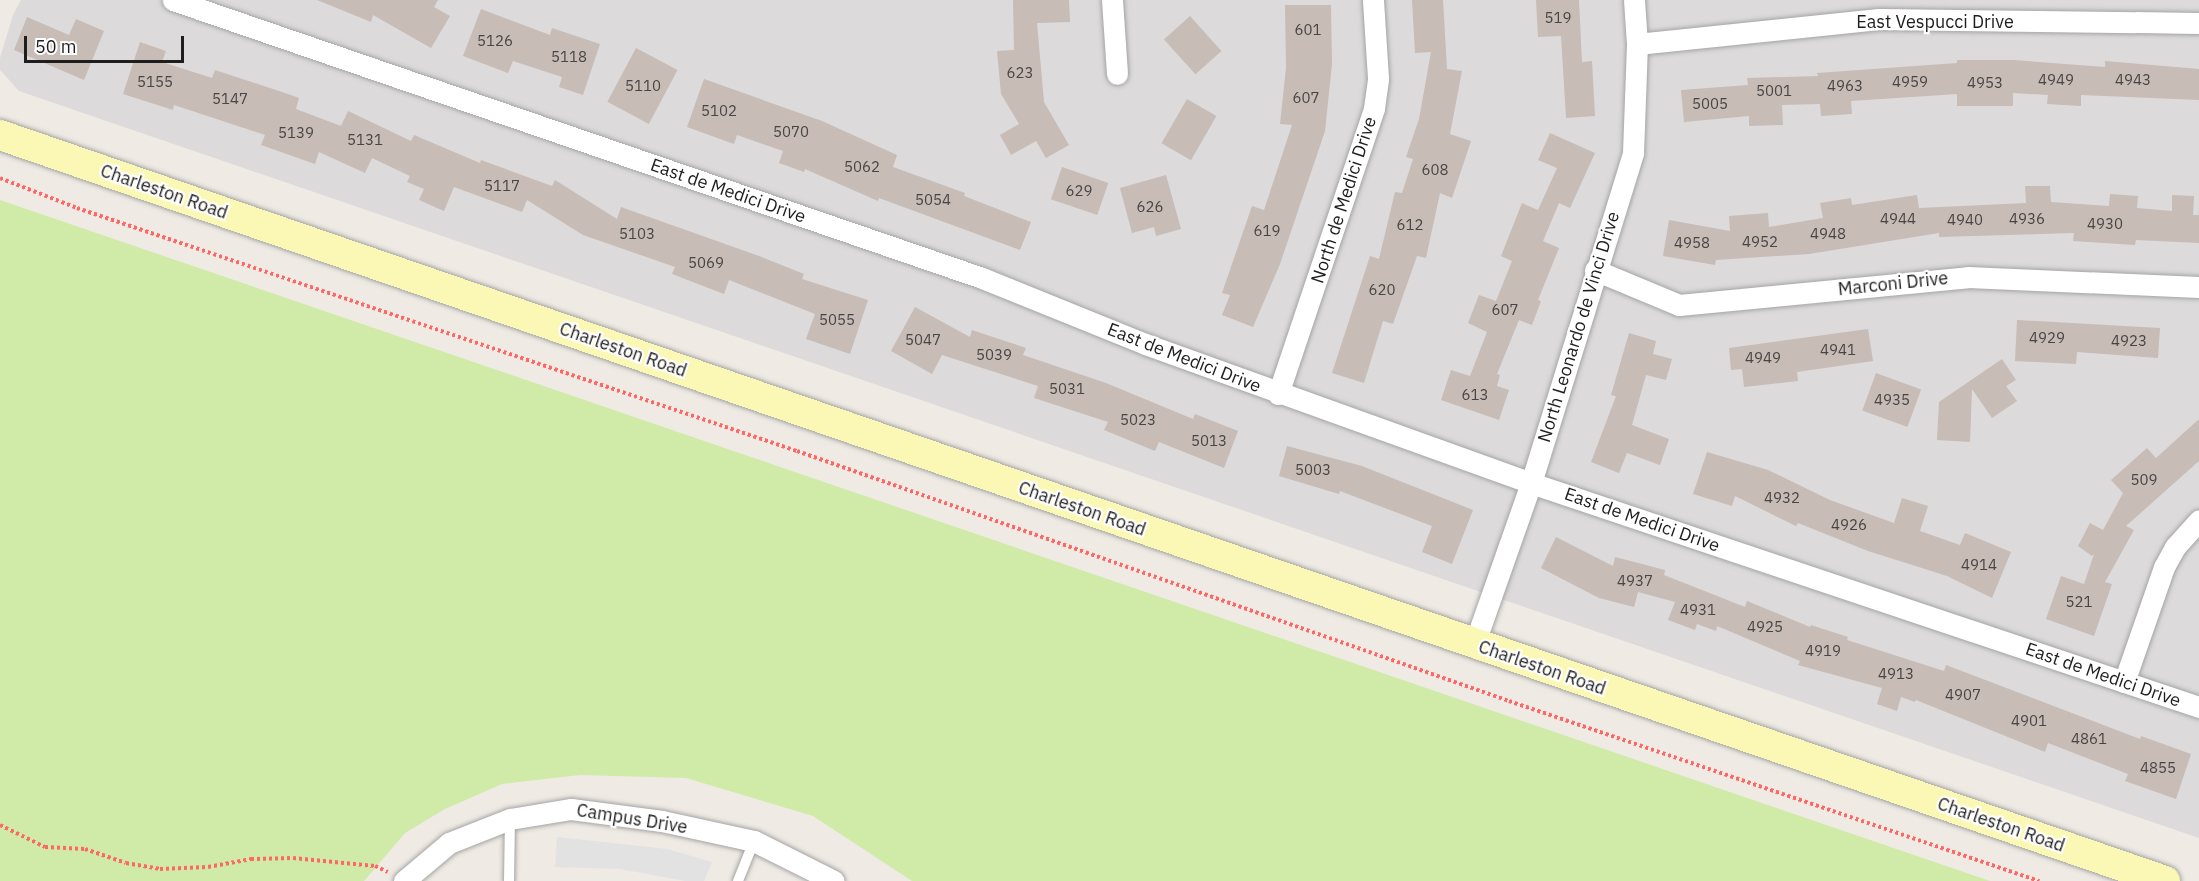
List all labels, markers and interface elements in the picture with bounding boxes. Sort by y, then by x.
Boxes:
house number: 519 [1545,9,1571,27]
street label: East Vespucci Drive [1856,11,2014,33]
house number: 601 [1295,21,1321,39]
scale bar [27,24,188,62]
house number: 5126 [477,32,513,50]
text: 50 m [35,35,77,58]
house number: 5118 [551,48,587,66]
house number: 623 [1007,64,1033,82]
house number: 4949 [2038,71,2074,89]
house number: 4943 [2115,71,2151,89]
house number: 5155 [137,73,173,91]
house number: 4959 [1892,73,1928,91]
house number: 4953 [1967,74,2003,92]
house number: 5110 [625,77,661,95]
house number: 4963 [1827,77,1863,95]
house number: 5001 [1756,82,1792,100]
house number: 607 [1293,89,1319,107]
house number: 5147 [212,90,248,108]
house number: 5005 [1692,95,1728,113]
house number: 5102 [701,102,737,120]
street label: North de Medici Drive [1307,114,1381,286]
house number: 5070 [773,123,809,141]
house number: 5139 [278,124,314,142]
house number: 5131 [347,131,383,149]
street label: East de Medici Drive [647,154,809,228]
house number: 5062 [844,158,880,176]
street label: Charleston Road [98,160,230,224]
house number: 608 [1422,161,1448,179]
house number: 5117 [484,177,520,195]
house number: 629 [1066,182,1092,200]
house number: 5054 [915,191,951,209]
house number: 626 [1137,198,1163,216]
street label: North Leonardo de Vinci Drive [1534,209,1624,445]
house number: 4944 [1880,210,1916,228]
house number: 4936 [2009,210,2045,228]
house number: 4940 [1947,211,1983,229]
house number: 4930 [2087,215,2123,233]
house number: 612 [1397,216,1423,234]
house number: 619 [1254,222,1280,240]
house number: 5103 [619,225,655,243]
house number: 4948 [1810,225,1846,243]
house number: 4952 [1742,233,1778,251]
house number: 4958 [1674,234,1710,252]
house number: 5069 [688,254,724,272]
street label: Marconi Drive [1837,267,1949,301]
house number: 620 [1369,281,1395,299]
house number: 607 [1492,301,1518,319]
house number: 5055 [819,311,855,329]
street label: Charleston Road [557,318,689,382]
street label: East de Medici Drive [1104,319,1264,397]
house number: 4929 [2029,329,2065,347]
house number: 5047 [905,331,941,349]
house number: 4923 [2111,332,2147,350]
house number: 4941 [1820,341,1856,359]
house number: 5039 [976,346,1012,364]
house number: 4949 [1745,349,1781,367]
house number: 5031 [1049,380,1085,398]
house number: 613 [1462,386,1488,404]
house number: 4935 [1874,391,1910,409]
house number: 5023 [1120,411,1156,429]
house number: 5013 [1191,432,1227,450]
house number: 5003 [1295,461,1331,479]
house number: 509 [2131,471,2157,489]
street label: Charleston Road [1016,477,1148,541]
street label: East de Medici Drive [1561,483,1723,557]
house number: 4932 [1764,489,1800,507]
house number: 4926 [1831,516,1867,534]
house number: 4914 [1961,556,1997,574]
house number: 4937 [1617,572,1653,590]
house number: 521 [2066,593,2092,611]
house number: 4931 [1680,601,1716,619]
house number: 4925 [1747,618,1783,636]
street label: Charleston Road [1476,636,1608,700]
street label: East de Medici Drive [2022,638,2184,712]
house number: 4919 [1805,642,1841,660]
house number: 4913 [1878,665,1914,683]
house number: 4907 [1945,686,1981,704]
house number: 4901 [2011,712,2047,730]
house number: 4861 [2071,730,2107,748]
house number: 4855 [2140,759,2176,777]
street label: Charleston Road [1935,793,2067,857]
street label: Campus Drive [575,800,689,838]

